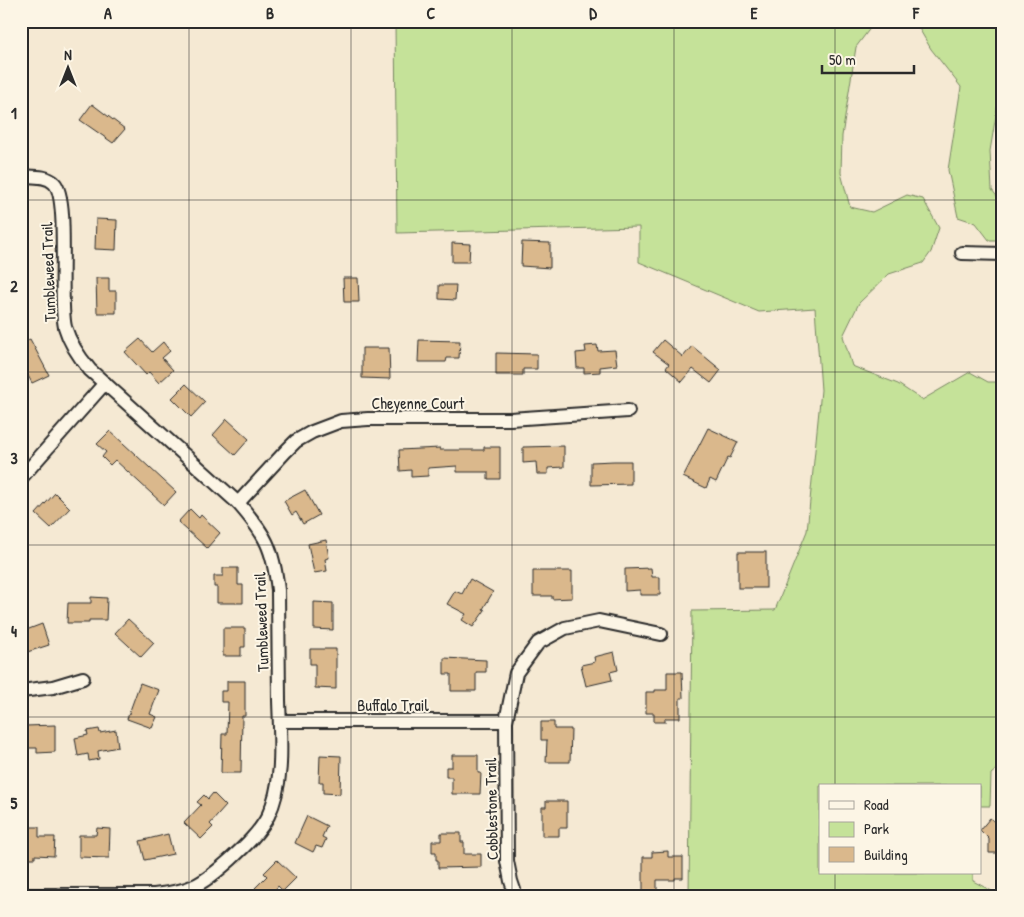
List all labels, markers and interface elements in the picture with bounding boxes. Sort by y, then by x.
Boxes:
text: A [104,2,112,24]
text: B [266,2,274,24]
text: C [427,2,436,24]
text: D [589,2,597,24]
text: E [750,2,758,24]
text: F [912,2,920,24]
north arrow [42,42,92,92]
scale bar [822,42,914,74]
text: N [64,45,72,64]
text: 50 m [829,49,856,70]
text: 1 [11,102,17,124]
street label: Tumbleweed Trail [35,221,61,322]
text: 2 [10,275,18,297]
street label: Cheyenne Court [372,392,465,414]
text: 3 [10,447,18,469]
street label: Tumbleweed Trail [248,571,274,672]
text: 4 [11,620,17,642]
street label: Buffalo Trail [357,694,429,716]
street label: Cobblestone Trail [479,757,503,860]
legend [819,784,982,874]
text: 5 [11,792,18,814]
text: Road [864,794,889,815]
text: Park [864,818,889,839]
text: Building [864,844,908,865]

